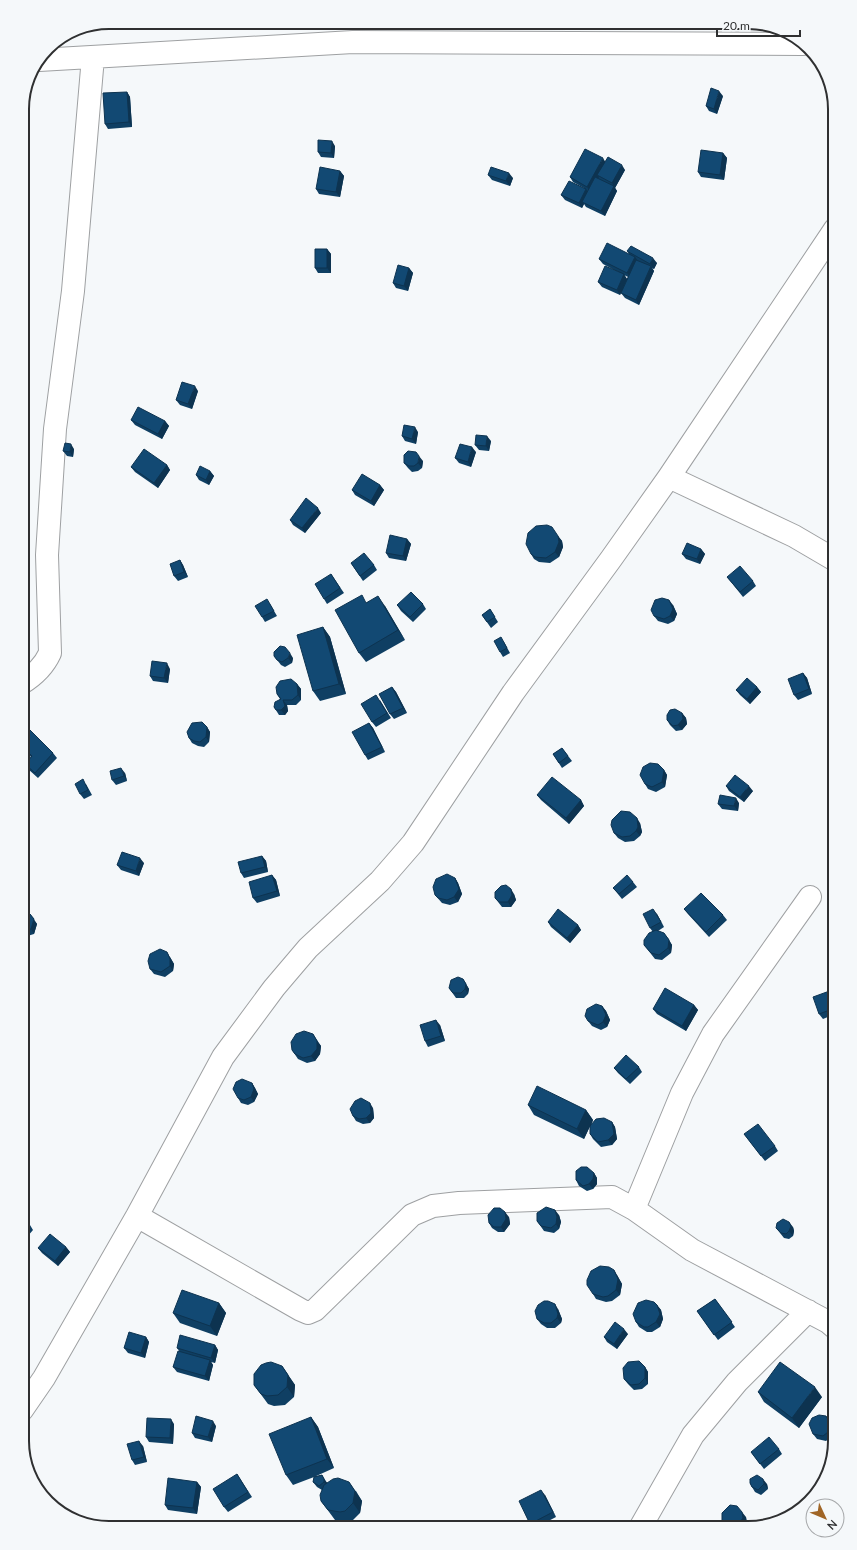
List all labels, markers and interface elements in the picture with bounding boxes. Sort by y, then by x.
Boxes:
scale bar [717,12,800,38]
text: 20 m [723,18,750,33]
north arrow [805,1498,845,1538]
text: N [825,1518,840,1533]

